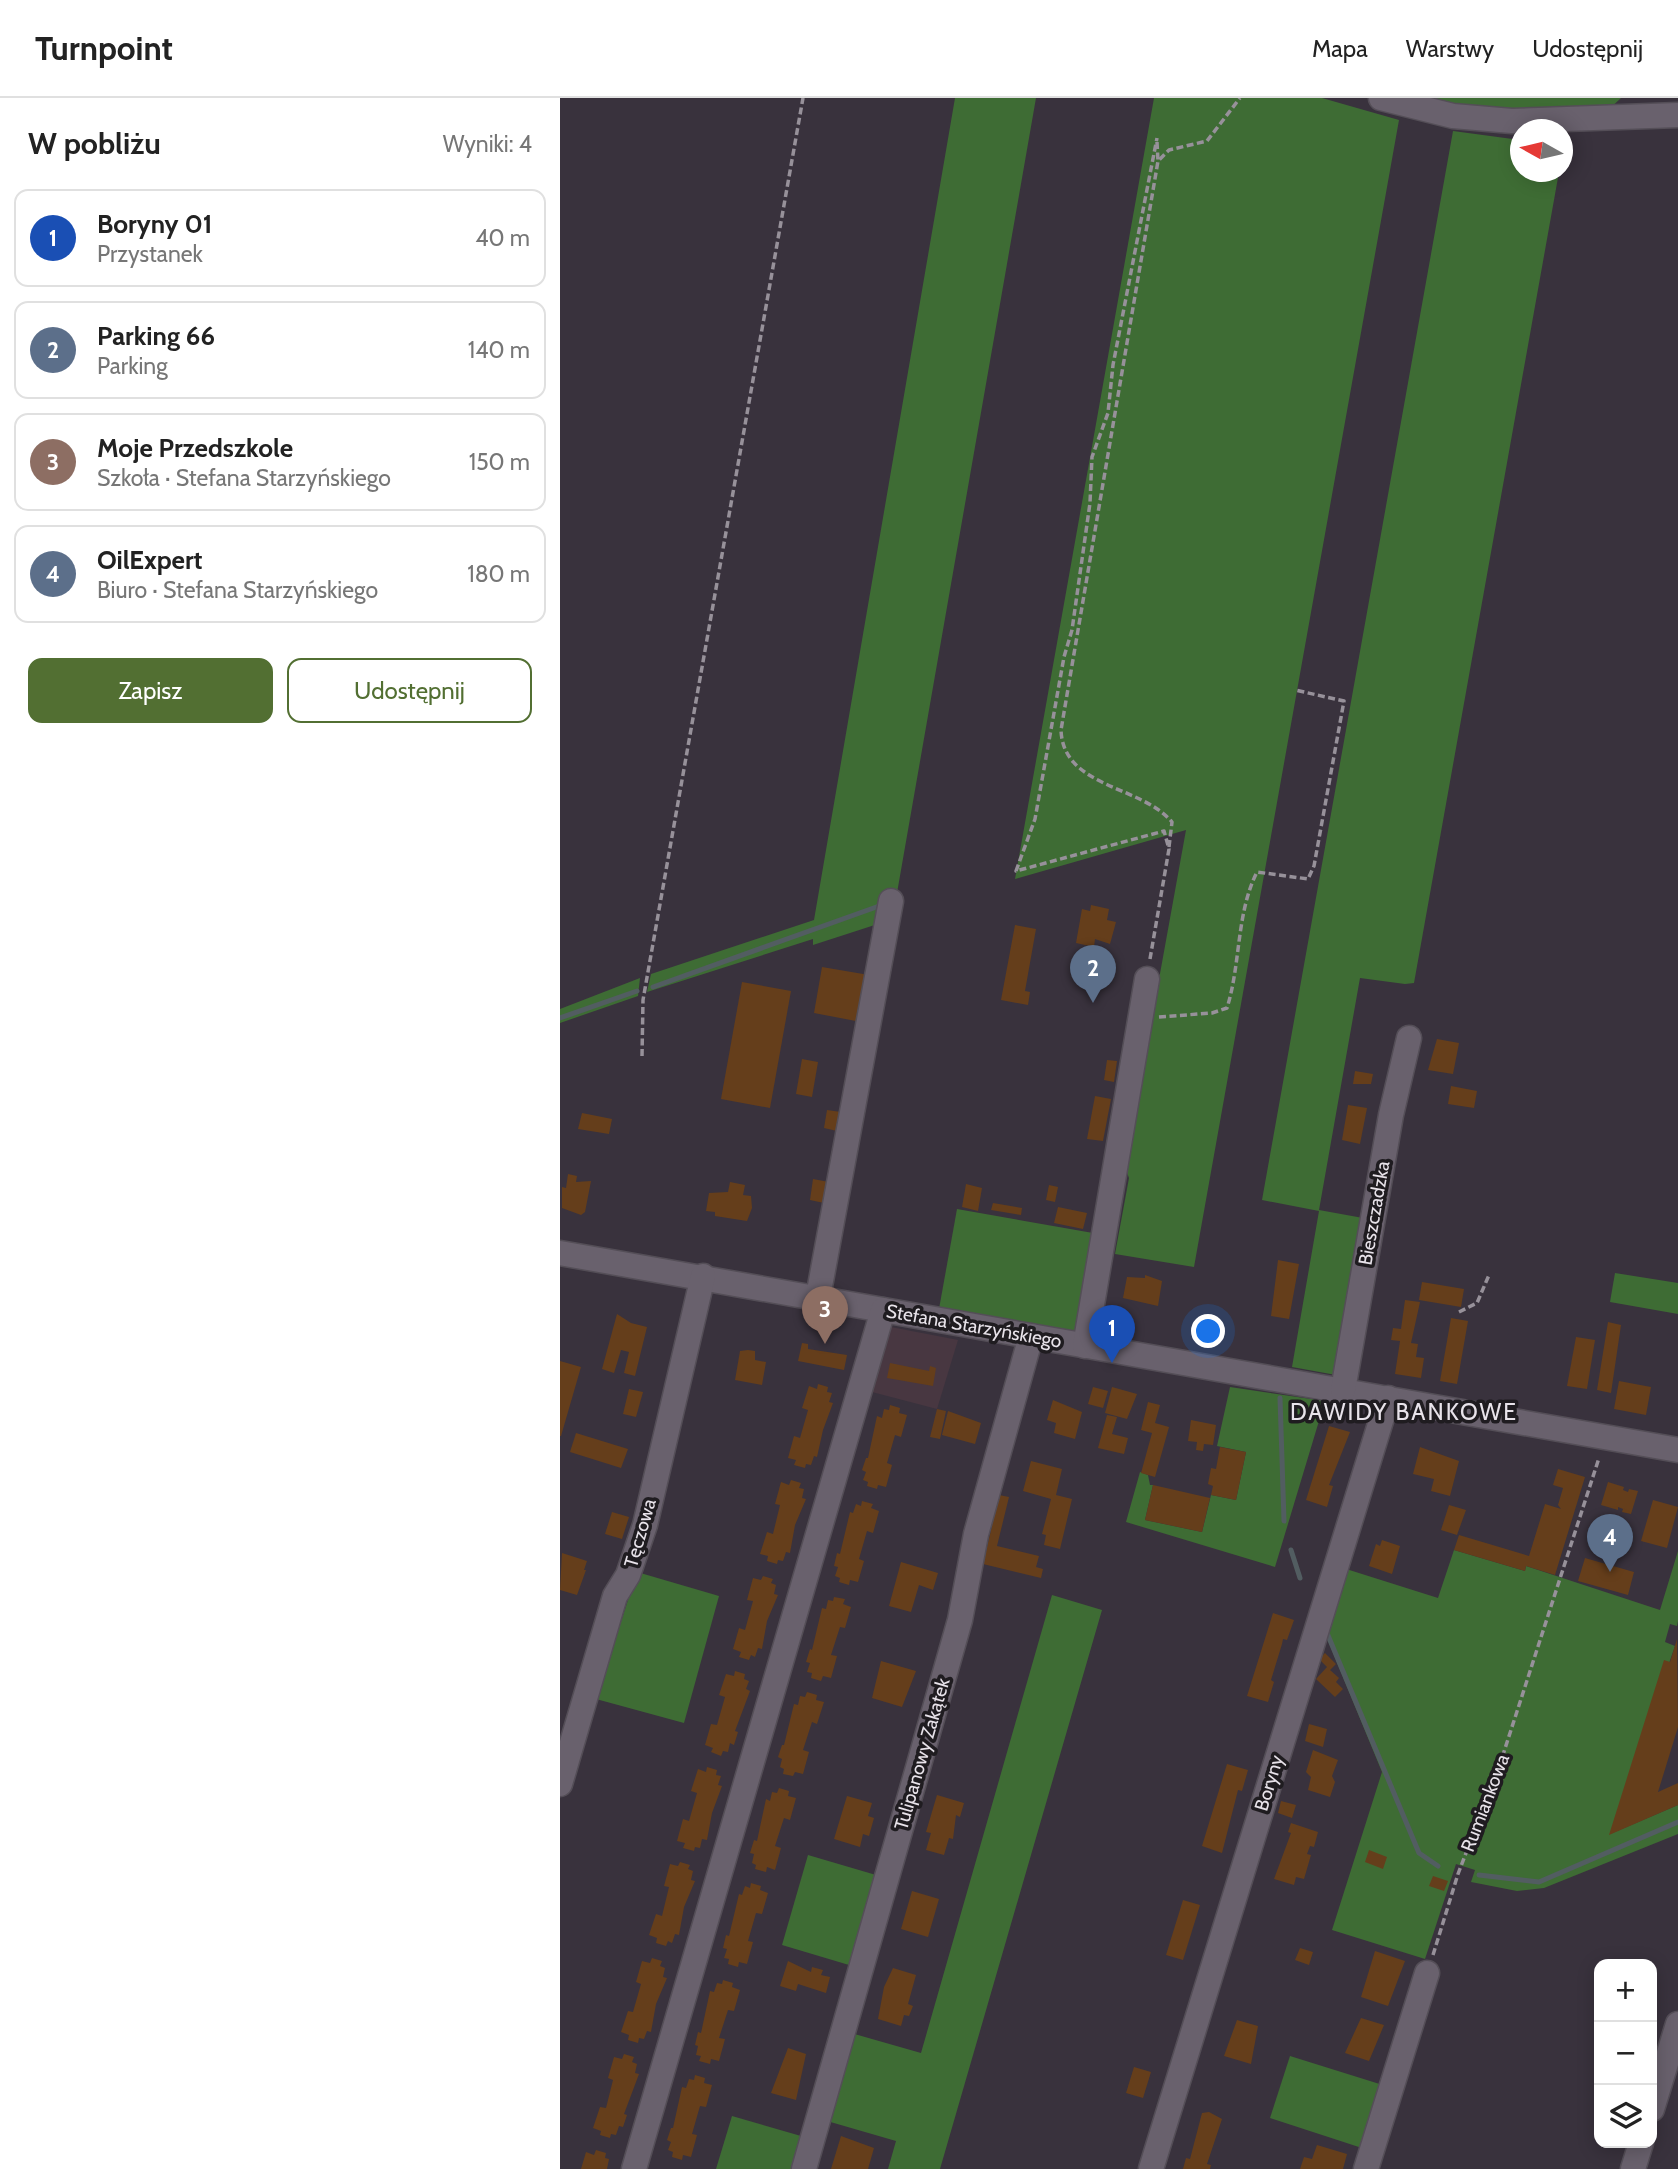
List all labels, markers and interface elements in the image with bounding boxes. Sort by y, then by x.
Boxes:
text: Turnpoint [35,28,173,68]
text: Mapa [1312,34,1368,63]
text: Warstwy [1406,34,1494,63]
text: Udostępnij [1532,34,1643,63]
north arrow [1510,119,1573,182]
text: W pobliżu [28,125,161,162]
text: Wyniki: 4 [443,130,532,158]
text: Boryny 01 [97,208,212,240]
text: 1 [49,224,57,252]
text: 40 m [475,224,530,252]
text: Przystanek [97,240,203,268]
text: Parking 66 [97,320,215,352]
text: 2 [47,336,59,364]
text: 140 m [468,336,530,364]
text: Parking [97,352,168,380]
text: Moje Przedszkole [97,432,293,464]
text: 3 [47,448,59,476]
text: 150 m [469,448,530,476]
text: Szkoła · Stefana Starzyńskiego [97,464,391,492]
text: OilExpert [97,544,202,576]
text: 4 [46,560,60,588]
text: 180 m [467,560,530,588]
text: Biuro · Stefana Starzyńskiego [97,576,378,604]
button: Zapisz [28,658,273,723]
button: Udostępnij [287,658,532,723]
pin: 2 [1070,945,1116,1003]
street label: Bieszczadzka [1354,1159,1394,1267]
pin: 3 [802,1286,848,1344]
street label: Stefana Starzyńskiego [884,1299,1064,1353]
pin: 1 [1089,1305,1135,1363]
your location [1191,1314,1225,1348]
district label: DAWIDY BANKOWE [1290,1398,1518,1426]
street label: Tęczowa [619,1496,661,1570]
pin: 4 [1587,1514,1633,1572]
street label: Tulipanowy Zakątek [889,1675,955,1833]
street label: Rumiankowa [1456,1751,1514,1855]
street label: Boryny [1250,1752,1288,1814]
map controls [1594,1959,1657,2148]
button: + [1594,1959,1657,2022]
button: − [1594,2022,1657,2085]
button: layers [1594,2085,1657,2148]

